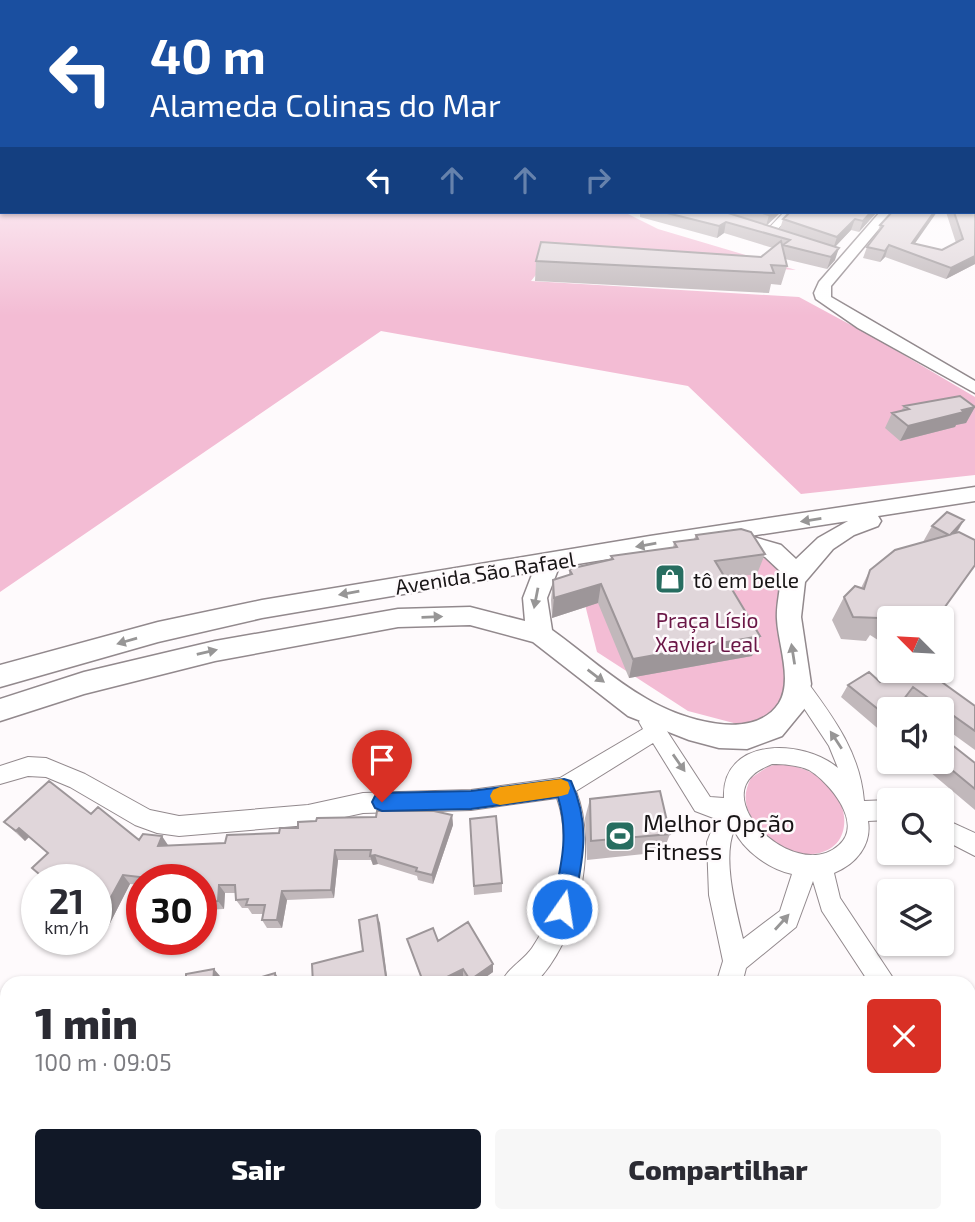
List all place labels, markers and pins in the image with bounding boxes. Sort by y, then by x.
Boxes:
shop icon: tô em belle [653,562,687,596]
place label: tô em belle [693,567,799,592]
pin [352,730,412,802]
place label: Melhor Opção Fitness [643,808,795,865]
sports icon: Melhor Opção Fitness [603,819,637,853]

